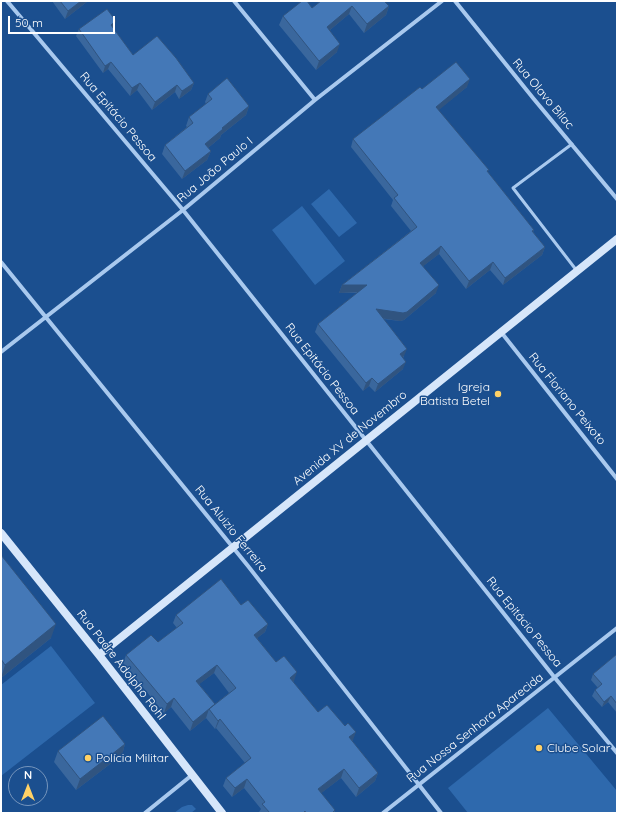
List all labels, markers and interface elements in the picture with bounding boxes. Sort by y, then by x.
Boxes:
scale bar [10,8,117,34]
text: 50 m [15,15,43,30]
street label: Rua Olavo Bilac [509,56,577,132]
street label: Rua Epitácio Pessoa [76,69,160,165]
street label: Rua João Paulo I [174,134,256,206]
street label: Rua Epitácio Pessoa [282,320,362,418]
street label: Rua Floriano Peixoto [525,350,609,448]
place label: Igreja Batista Betel [420,380,490,408]
street label: Avenida XV de Novembro [290,388,410,488]
marker: Igreja Batista Betel [493,389,503,399]
street label: Rua Aluizio Ferreira [192,483,270,575]
street label: Rua Epitácio Pessoa [483,574,565,670]
street label: Rua Padre Adolpho Rohl [74,607,168,723]
street label: Rua Nossa Senhora Aparecida [404,670,546,786]
place label: Clube Solar [547,741,610,755]
marker: Clube Solar [534,743,544,753]
place label: Polícia Militar [96,751,169,765]
marker: Polícia Militar [83,753,93,763]
north arrow [8,766,48,806]
text: N [24,768,32,782]

